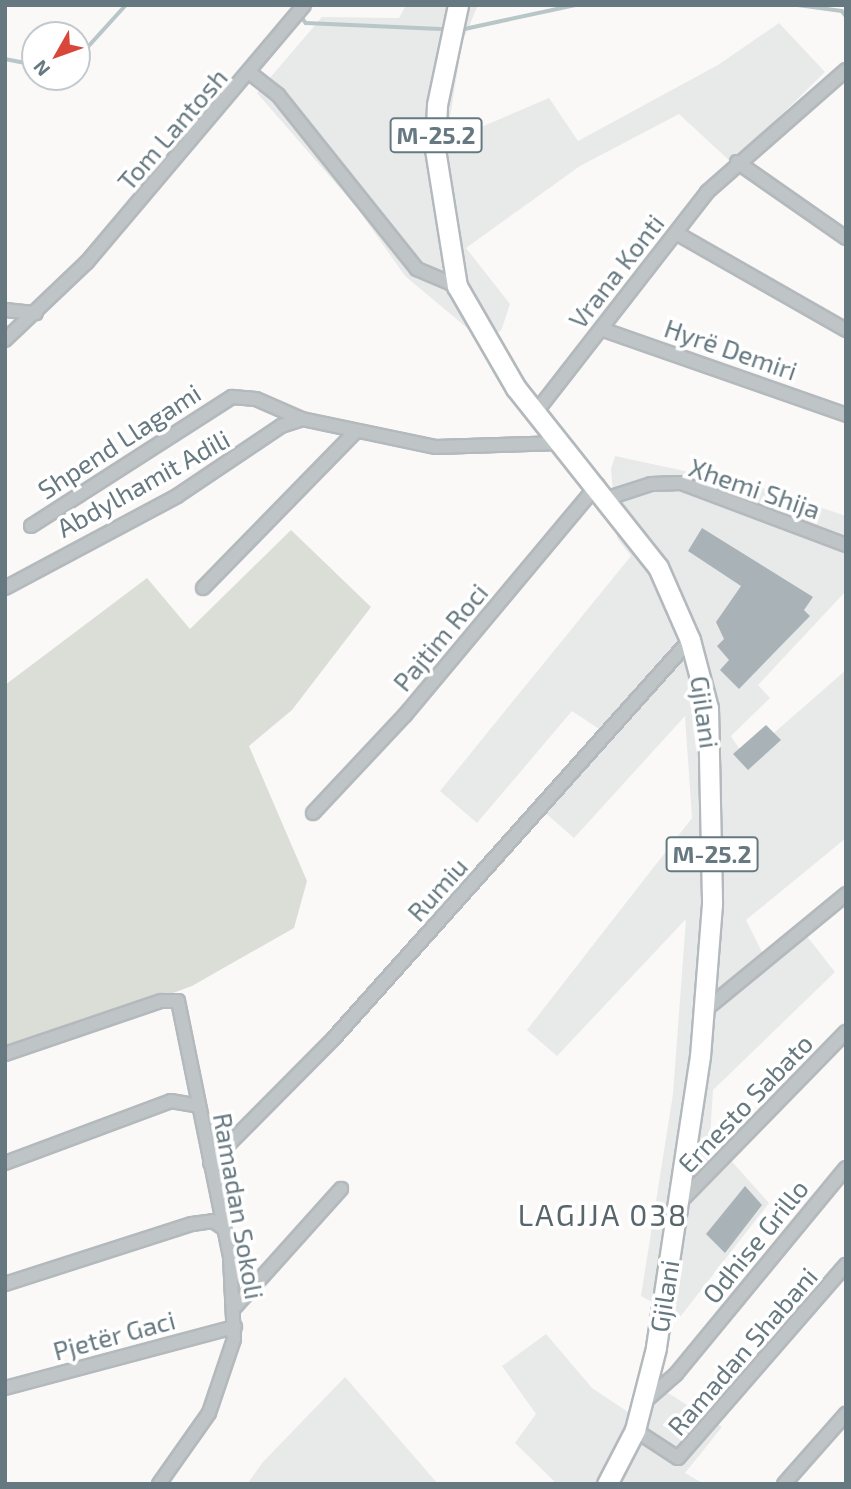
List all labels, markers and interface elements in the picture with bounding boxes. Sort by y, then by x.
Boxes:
north arrow [21,21,91,91]
text: N [28,56,54,81]
street label: Tom Lantosh [111,62,233,196]
road number: M-25.2 [389,114,483,155]
street label: Vrana Konti [562,208,670,334]
street label: Hyrë Demiri [661,312,801,386]
street label: Shpend Llagami [32,377,206,505]
street label: Abdylhamit Adili [51,422,235,544]
street label: Xhemi Shija [685,451,825,525]
street label: Pajtim Roci [386,577,494,697]
street label: Gjilani [684,674,726,750]
road number: M-25.2 [665,834,759,874]
street label: Rumiu [400,851,474,927]
street label: Ernesto Sabato [671,1027,819,1179]
street label: Ramadan Sokoli [207,1110,271,1302]
street label: Odhise Grillo [696,1173,814,1309]
district label: LAGJJA 038 [519,1196,687,1232]
street label: Gjilani [643,1258,685,1334]
street label: Ramadan Shabani [661,1261,823,1441]
street label: Pjetër Gaci [49,1304,179,1366]

